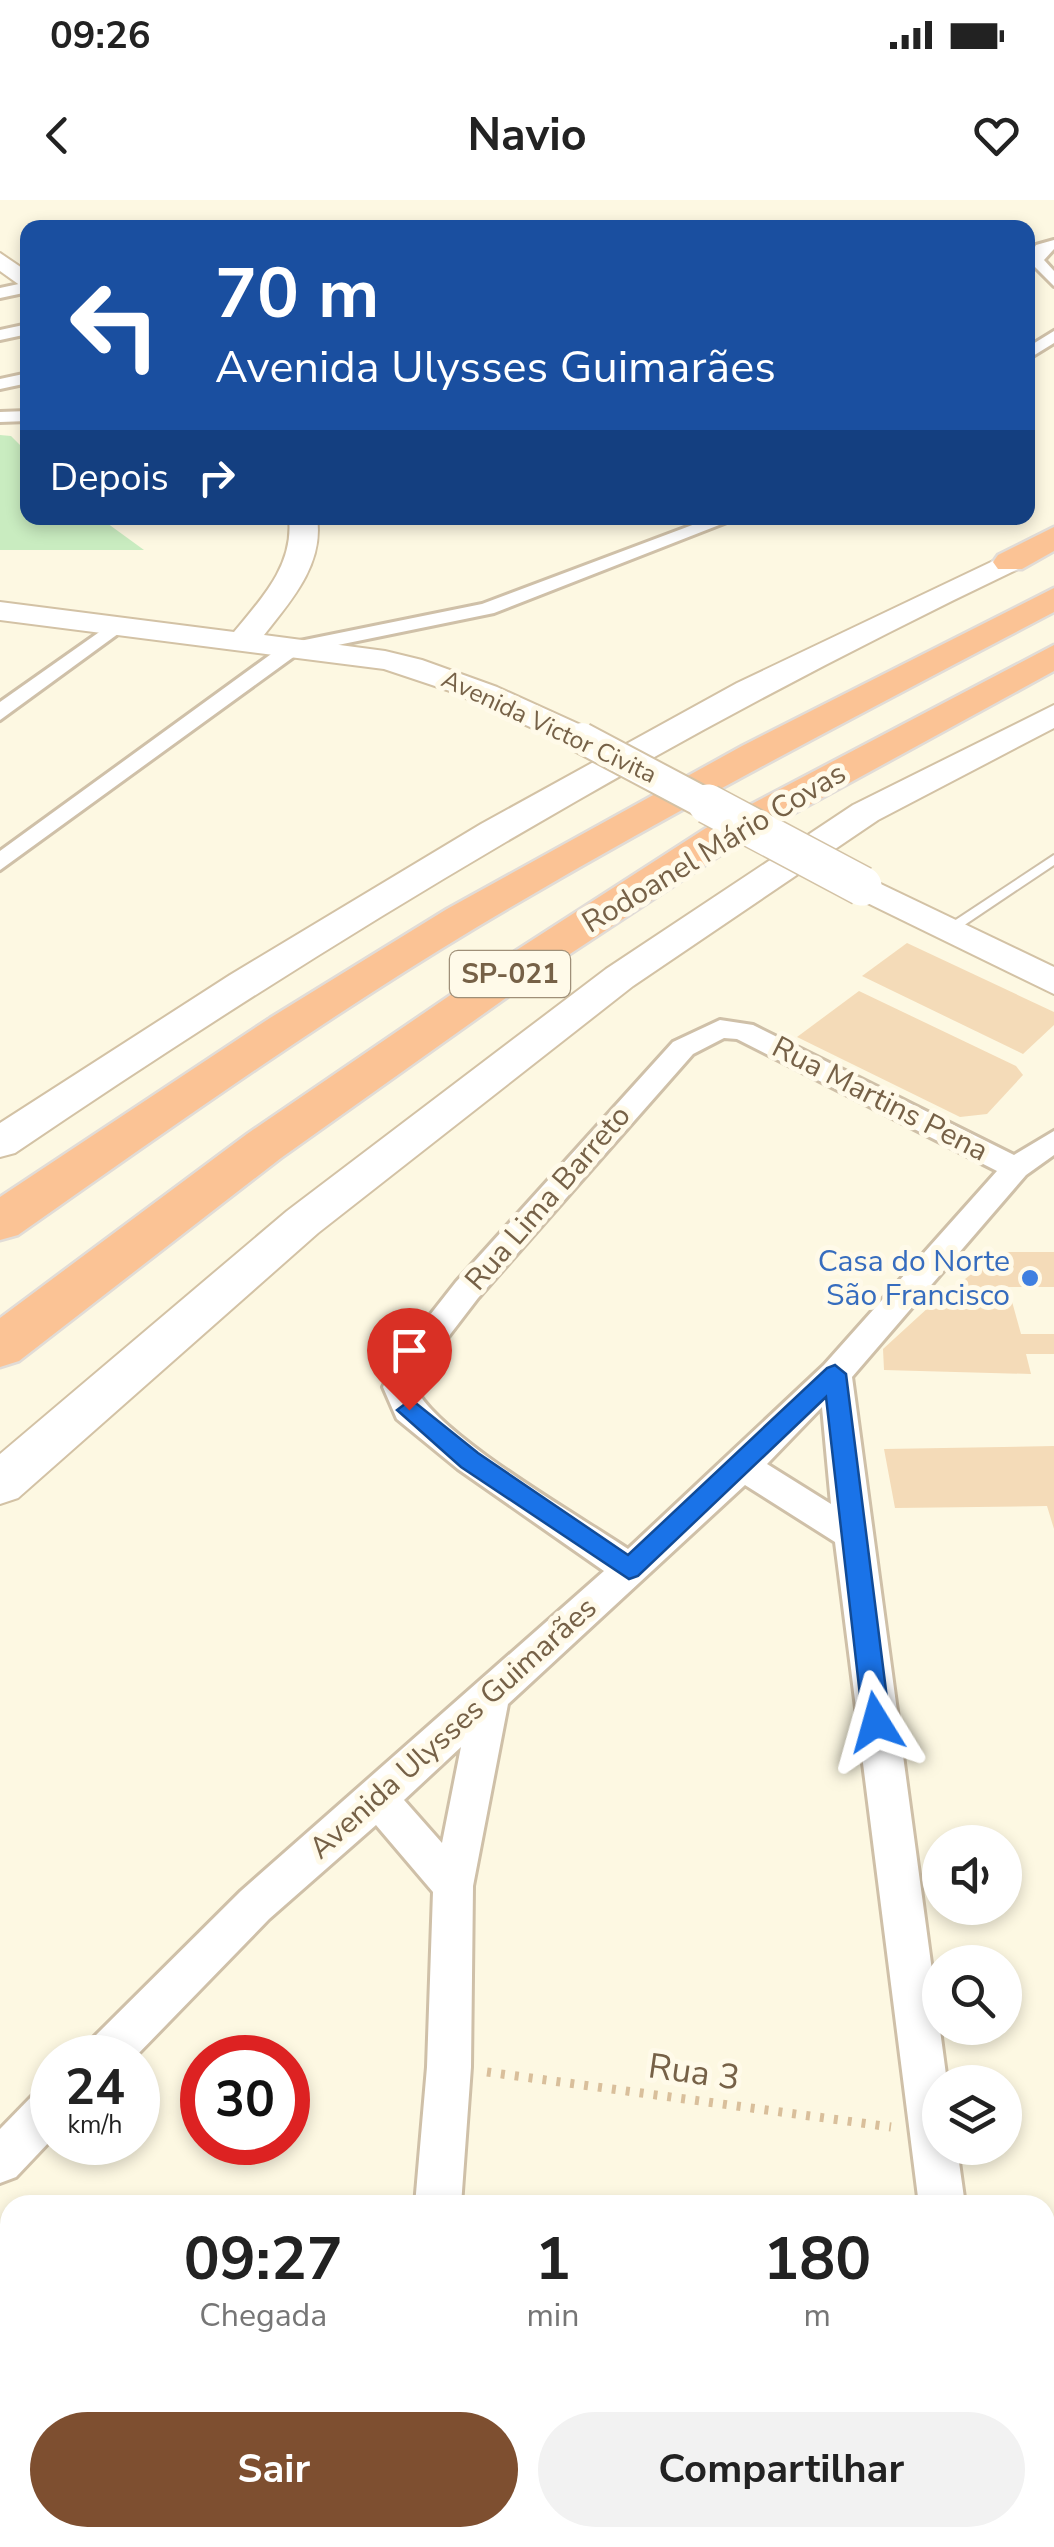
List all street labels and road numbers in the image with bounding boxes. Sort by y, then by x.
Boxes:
street label: Avenida Victor Civita [436,662,662,792]
street label: Rodoanel Mário Covas [575,753,853,943]
road number: SP-021 [450,951,570,997]
street label: Rua Martins Pena [765,1027,995,1171]
street label: Rua Lima Barreto [456,1096,640,1300]
street label: Avenida Ulysses Guimarães [300,1588,606,1868]
street label: Rua 3 [645,2042,743,2102]

